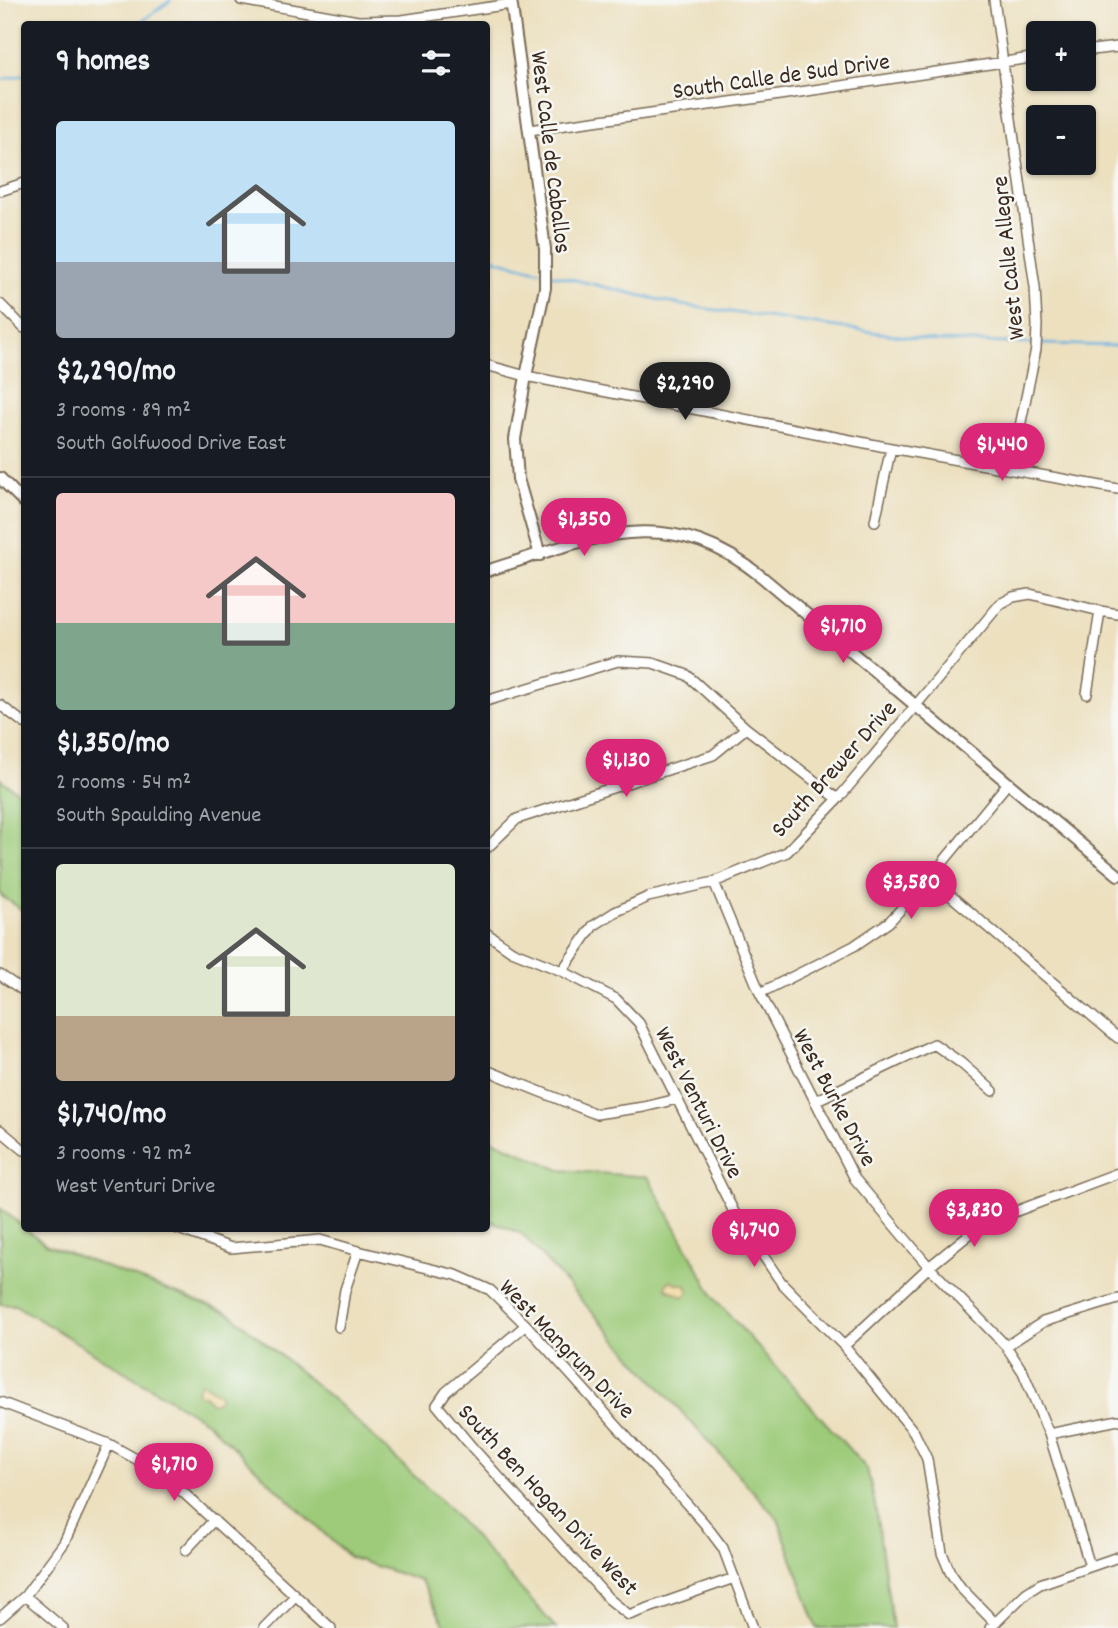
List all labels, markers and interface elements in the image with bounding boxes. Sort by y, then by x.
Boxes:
map controls [1026,21,1096,175]
button: + [1026,21,1096,91]
text: 9 homes [56,42,150,85]
icon: filters [417,44,455,82]
street label: South Calle de Sud Drive [671,46,892,110]
street label: West Calle de Caballos [520,49,578,256]
button: − [1026,105,1096,175]
icon: home [193,166,319,292]
street label: West Calle Allegre [984,174,1035,341]
text: $2,290/mo [56,352,176,395]
pin: $2,290 [628,362,742,422]
text: $2,290 [655,368,715,401]
text: 3 rooms · 89 m² [56,395,191,428]
pin: $1,440 [945,424,1059,483]
text: South Golfwood Drive East [56,428,286,461]
text: $1,440 [976,429,1028,462]
pin: $1,350 [527,498,641,558]
text: $1,350 [557,504,611,537]
icon: home [193,538,319,664]
pin: $1,710 [786,606,900,665]
text: $1,710 [819,611,867,644]
street label: South Brewer Drive [764,694,906,846]
text: $1,350/mo [56,724,170,767]
pin: $1,130 [569,740,683,799]
text: $1,130 [602,745,650,778]
text: 2 rooms · 54 m² [56,767,191,800]
text: South Spaulding Avenue [56,800,261,833]
pin: $3,580 [854,862,968,921]
text: $3,580 [882,867,940,900]
icon: home [193,909,319,1035]
street label: West Venturi Drive [644,1022,750,1185]
street label: West Burke Drive [783,1024,884,1173]
text: $1,740/mo [56,1095,166,1138]
text: 3 rooms · 92 m² [56,1138,192,1171]
text: West Venturi Drive [56,1171,215,1204]
pin: $3,830 [917,1190,1031,1249]
text: $3,830 [945,1195,1003,1228]
pin: $1,740 [697,1210,811,1269]
text: $1,740 [728,1215,780,1248]
street label: West Mangrum Drive [490,1272,642,1428]
street label: South Ben Hogan Drive West [448,1397,645,1605]
pin: $1,710 [117,1444,231,1503]
text: $1,710 [150,1449,198,1482]

